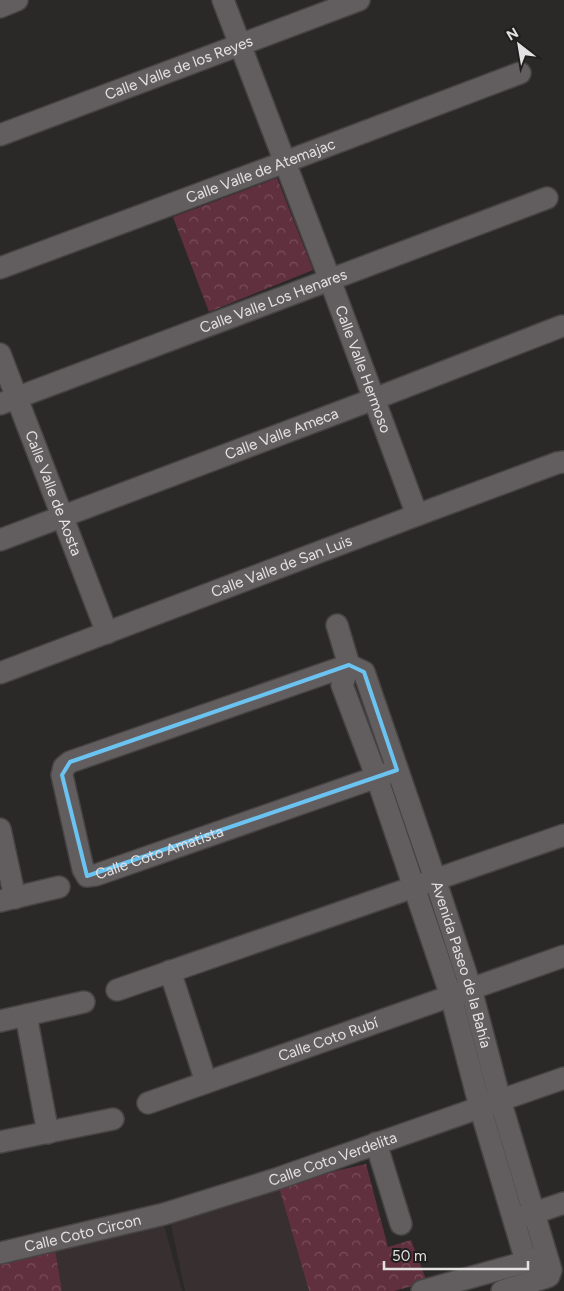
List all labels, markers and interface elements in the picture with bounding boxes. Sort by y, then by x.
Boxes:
north arrow [494,20,544,70]
text: N [504,24,522,44]
street label: Calle Valle de los Reyes [102,32,255,104]
street label: Calle Valle de Atemajac [183,135,338,207]
street label: Calle Valle Los Henares [197,265,349,337]
street label: Calle Valle Hermoso [331,303,395,436]
street label: Calle Valle Ameca [222,404,341,463]
street label: Calle Valle de Aosta [21,428,86,558]
street label: Calle Valle de San Luis [208,531,355,601]
street label: Calle Coto Amatista [93,822,226,884]
street label: Avenida Paseo de la Bahía [427,879,495,1050]
street label: Calle Coto Rubí [276,1013,382,1065]
street label: Calle Coto Verdelita [266,1128,399,1190]
street label: Calle Coto Circon [23,1211,143,1256]
scale bar [384,1238,528,1270]
text: 50 m [392,1247,427,1265]

